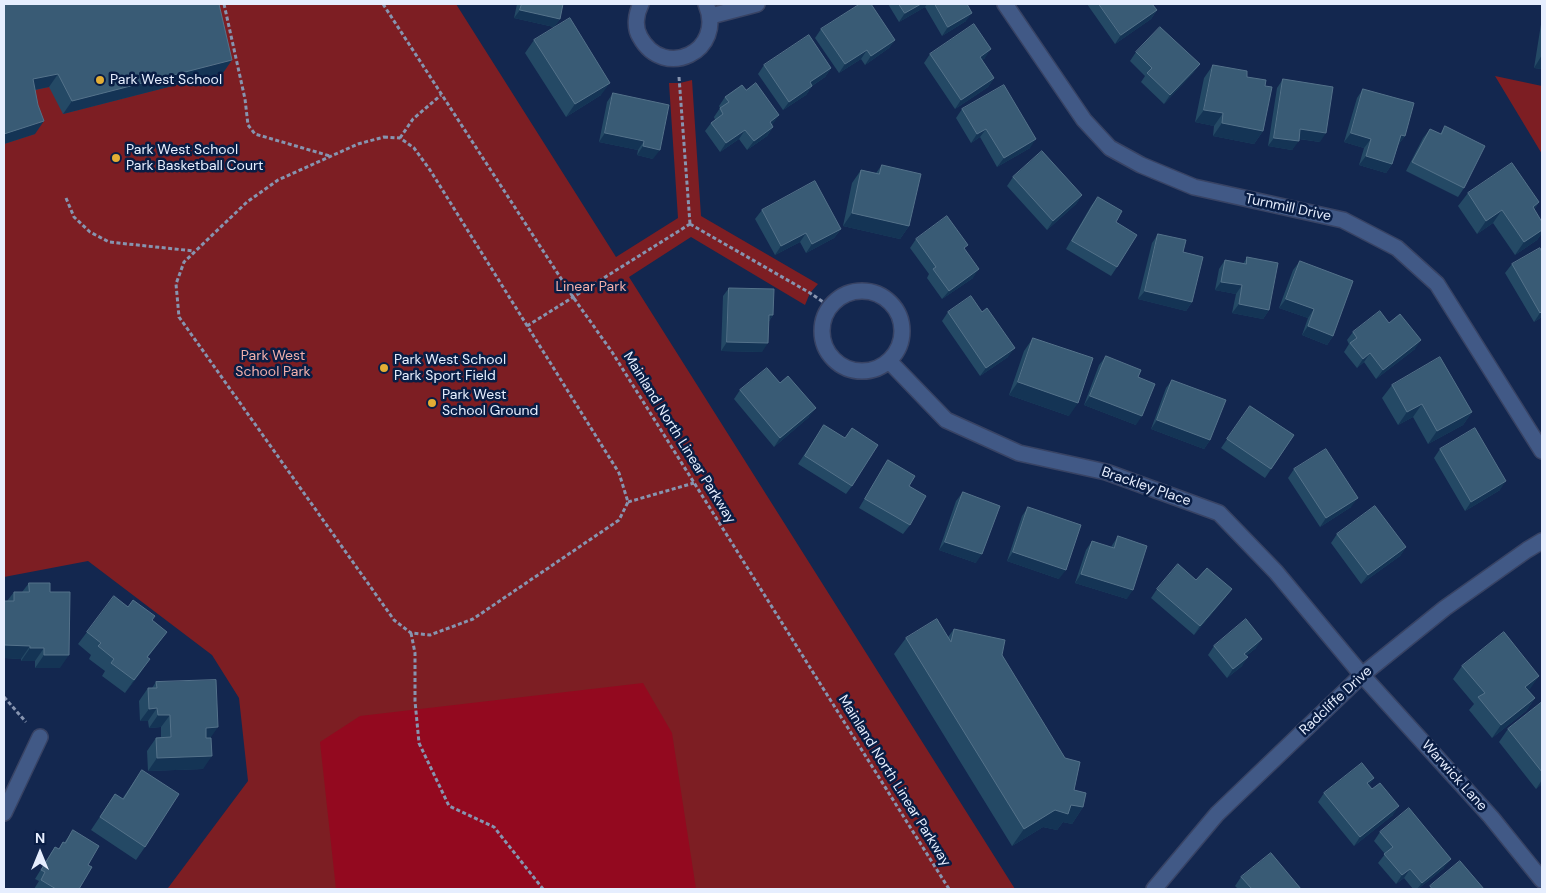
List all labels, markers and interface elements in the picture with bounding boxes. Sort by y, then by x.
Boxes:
place label: Park West School [110,72,222,88]
marker: Park West School [94,74,106,86]
place label: Park West School Park Basketball Court [126,142,264,174]
marker: Park West School Park Basketball Court [110,152,122,164]
street label: Turnmill Drive [1244,191,1332,225]
park label: Linear Park [556,279,626,295]
park label: Park West School Park [235,348,311,381]
street label: Mainland North Linear Parkway [619,349,739,527]
place label: Park West School Park Sport Field [394,352,506,384]
marker: Park West School Park Sport Field [378,362,390,374]
place label: Park West School Ground [442,387,538,420]
marker: Park West School Ground [426,397,438,409]
street label: Brackley Place [1099,464,1193,510]
street label: Radcliffe Drive [1296,663,1376,739]
street label: Mainland North Linear Parkway [834,692,954,870]
street label: Warwick Lane [1418,737,1490,815]
north arrow [15,828,65,878]
text: N [35,829,45,847]

